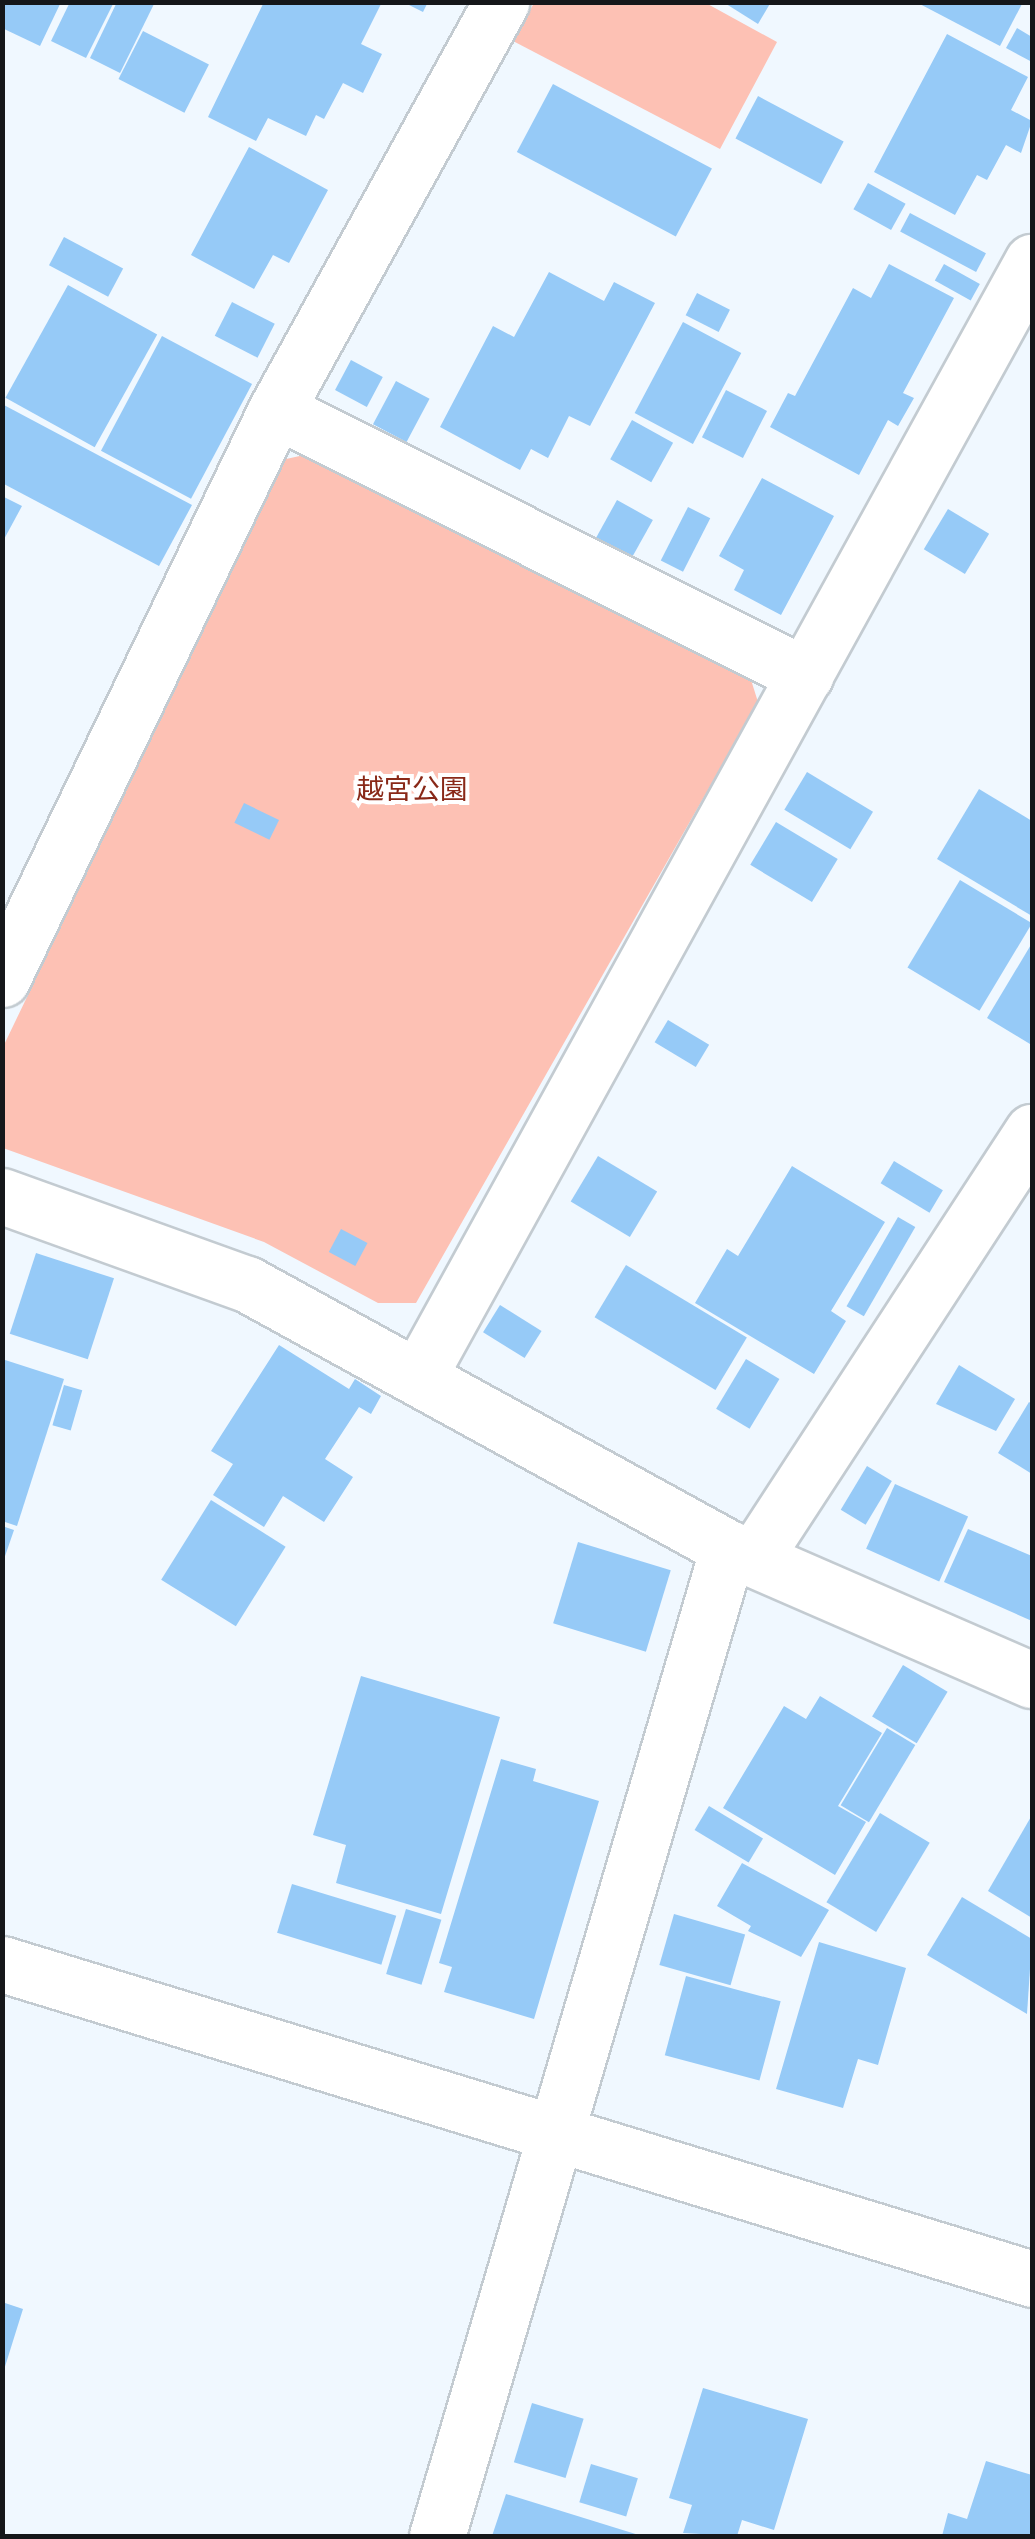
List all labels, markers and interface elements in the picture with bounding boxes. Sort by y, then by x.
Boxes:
park label: 越宮公園 [356,773,468,807]

